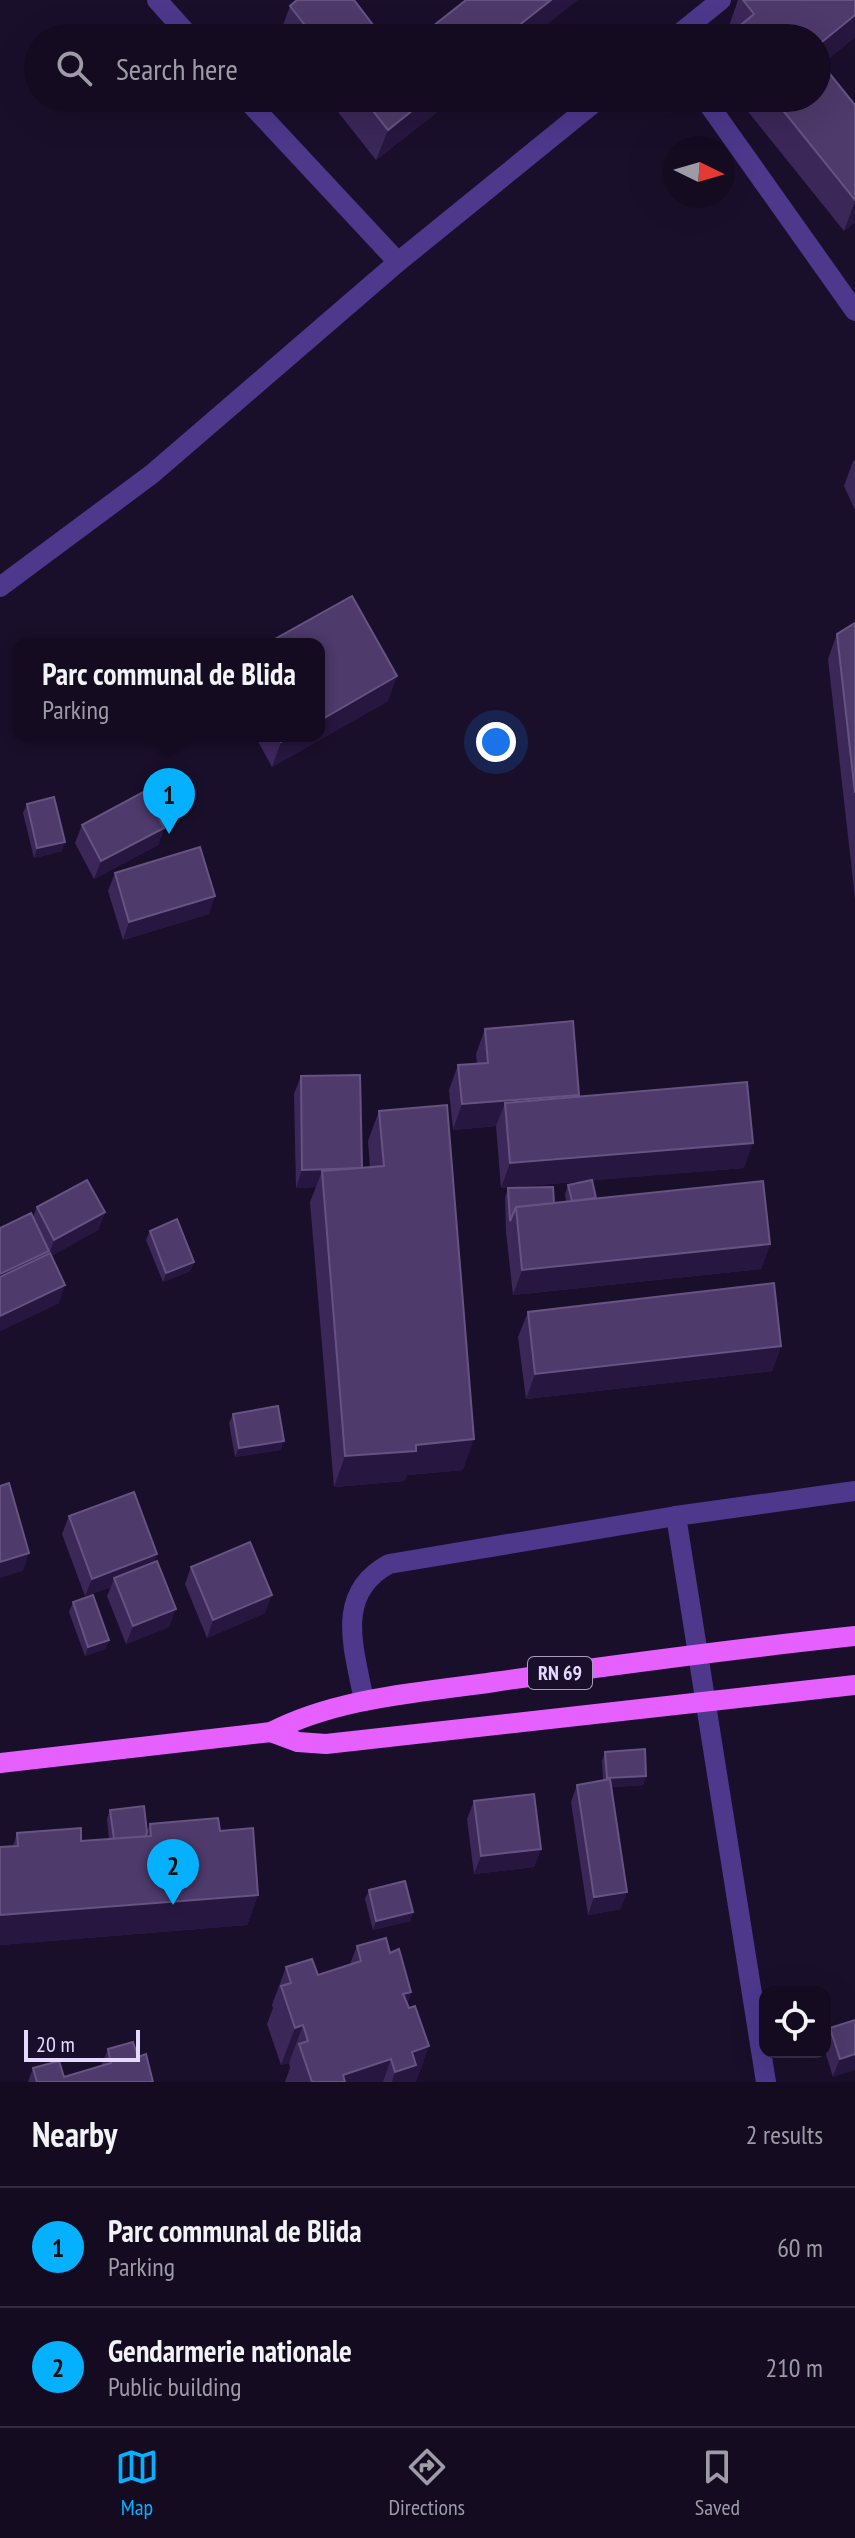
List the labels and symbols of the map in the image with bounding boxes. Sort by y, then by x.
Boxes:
north arrow [663,136,735,208]
your location [476,722,516,762]
pin: 1 [143,768,195,834]
road number: RN 69 [528,1657,592,1689]
pin: 2 [147,1839,199,1905]
scale bar [24,2026,140,2062]

